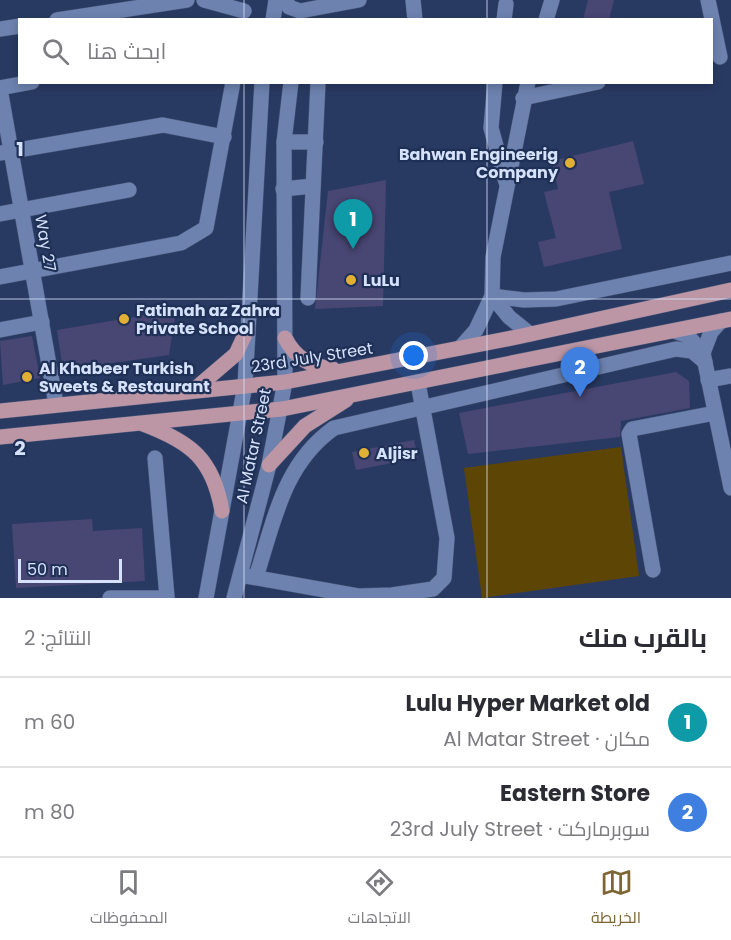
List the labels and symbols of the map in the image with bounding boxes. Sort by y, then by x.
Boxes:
text: 1 [16,135,24,163]
place label: Bahwan Engineerig Company [399,143,559,184]
marker: Bahwan Engineerig Company [563,156,577,170]
pin: 1 [334,200,372,249]
street label: Way 27 [29,213,62,274]
place label: LuLu [363,269,400,292]
marker: LuLu [344,273,358,287]
place label: Fatimah az Zahra Private School [136,299,280,340]
marker: Fatimah az Zahra Private School [117,312,131,326]
street label: 23rd July Street [250,337,375,378]
your location [399,341,428,370]
pin: 2 [560,348,600,397]
place label: Al Khabeer Turkish Sweets & Restaurant [39,357,210,398]
marker: Al Khabeer Turkish Sweets & Restaurant [20,370,34,384]
street label: Al Matar Street [230,386,277,506]
text: 2 [14,434,26,462]
place label: Aljisr [376,442,418,465]
marker: Aljisr [357,446,371,460]
scale bar [18,556,122,584]

